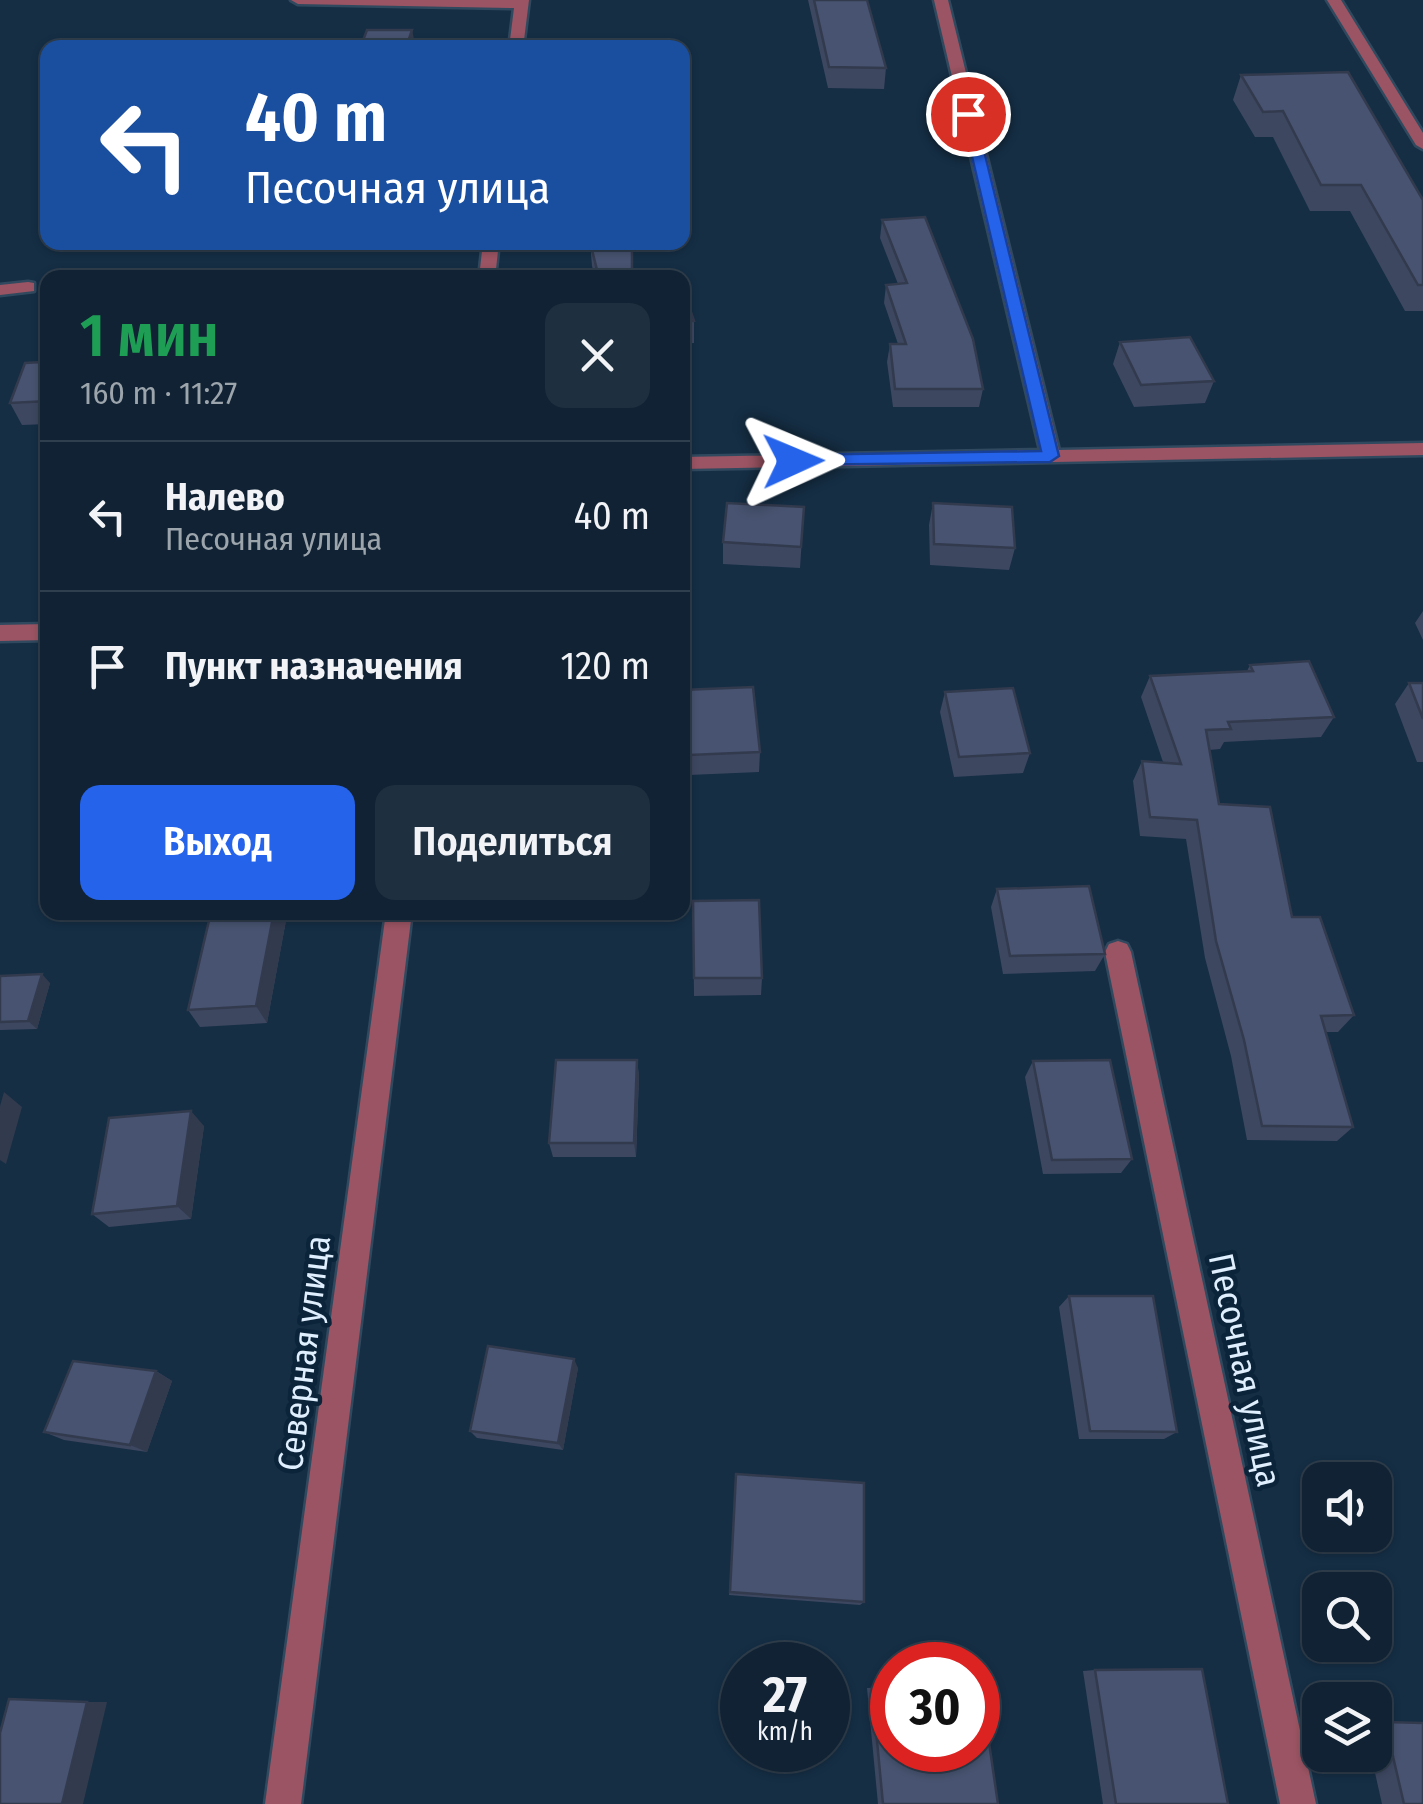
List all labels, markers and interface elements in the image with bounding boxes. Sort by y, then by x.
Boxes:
pin [926,72,1011,157]
text: 40 m [245,76,387,160]
icon: left [80,80,210,210]
icon: arrive [941,87,996,142]
text: Песочная улица [245,161,550,215]
text: 1 мин [80,300,219,372]
button: close [545,303,650,408]
text: 160 m · 11:27 [80,374,237,412]
position arrow [741,409,845,513]
text: Налево [165,474,285,520]
icon: left [80,489,135,544]
text: 40 m [574,493,650,539]
text: Песочная улица [165,520,382,558]
icon: arrive [80,639,135,694]
text: Пункт назначения [165,643,463,689]
text: 120 m [560,643,650,689]
button: Выход [80,785,355,900]
button: Поделиться [375,785,650,900]
street label: Северная улица [269,1233,339,1473]
street label: Песочная улица [1200,1249,1290,1491]
map controls [1302,1462,1392,1772]
button: sound [1302,1462,1392,1552]
button: search [1302,1572,1392,1662]
speed limit sign: 30 [870,1642,1000,1772]
text: 27 [763,1665,807,1725]
button: layers [1302,1682,1392,1772]
text: km/h [757,1717,813,1747]

